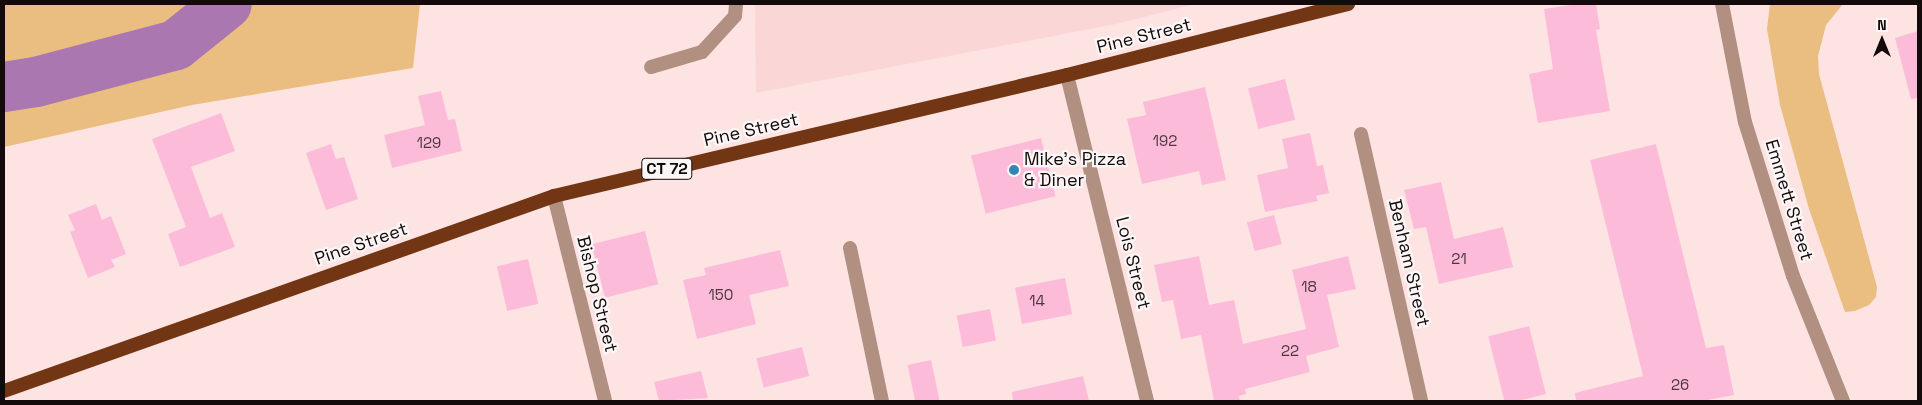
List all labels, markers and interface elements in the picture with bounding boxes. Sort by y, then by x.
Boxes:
street label: Pine Street [1095,14,1193,58]
north arrow [1857,15,1907,65]
text: N [1877,16,1887,34]
street label: Pine Street [702,109,800,151]
house number: 192 [1153,132,1177,150]
house number: 129 [417,134,441,152]
street label: Emmett Street [1760,137,1818,263]
place label: Mike's Pizza & Diner [1024,149,1126,192]
road number: CT 72 [641,156,693,182]
marker: Mike's Pizza & Diner [1008,164,1020,176]
street label: Benham Street [1384,197,1434,329]
street label: Lois Street [1111,215,1155,311]
street label: Pine Street [312,218,410,270]
street label: Bishop Street [572,234,622,354]
house number: 21 [1451,250,1467,268]
house number: 18 [1301,278,1317,296]
house number: 150 [709,286,733,304]
house number: 14 [1029,292,1045,310]
house number: 22 [1281,342,1299,360]
house number: 26 [1671,376,1689,394]

